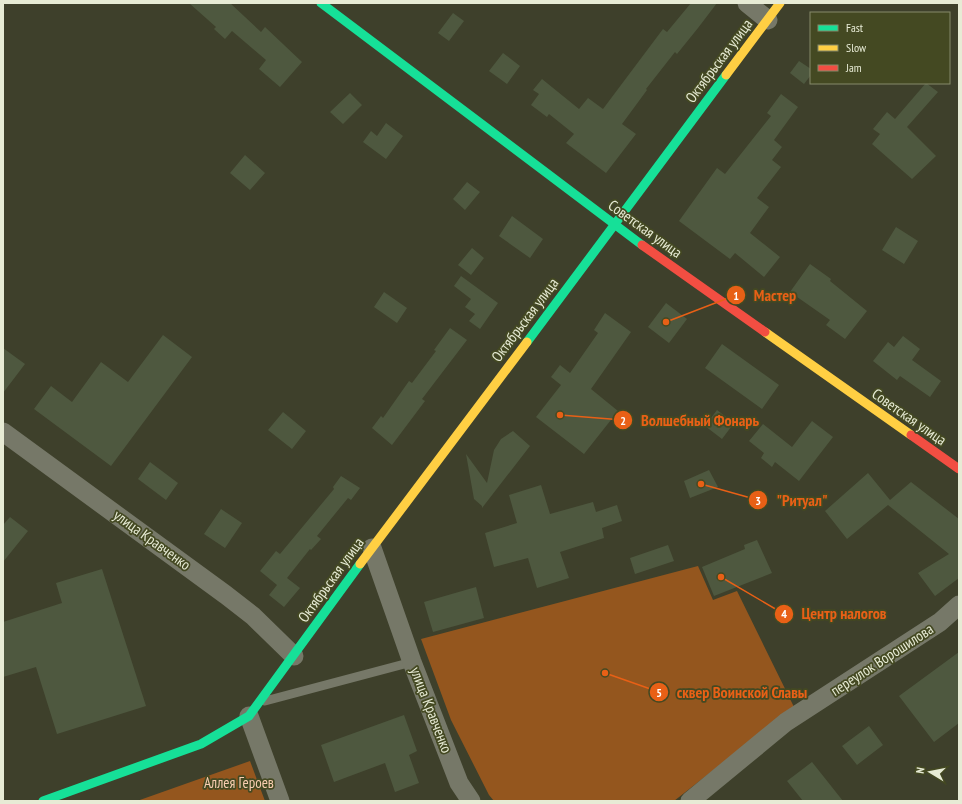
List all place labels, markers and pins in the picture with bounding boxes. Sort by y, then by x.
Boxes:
callout: Мастер [726,281,804,309]
callout: Волшебный Фонарь [613,406,767,434]
callout: "Ритуал" [748,486,835,514]
callout: Центр налогов [774,600,895,628]
callout: сквер Воинской Славы [649,678,815,706]

